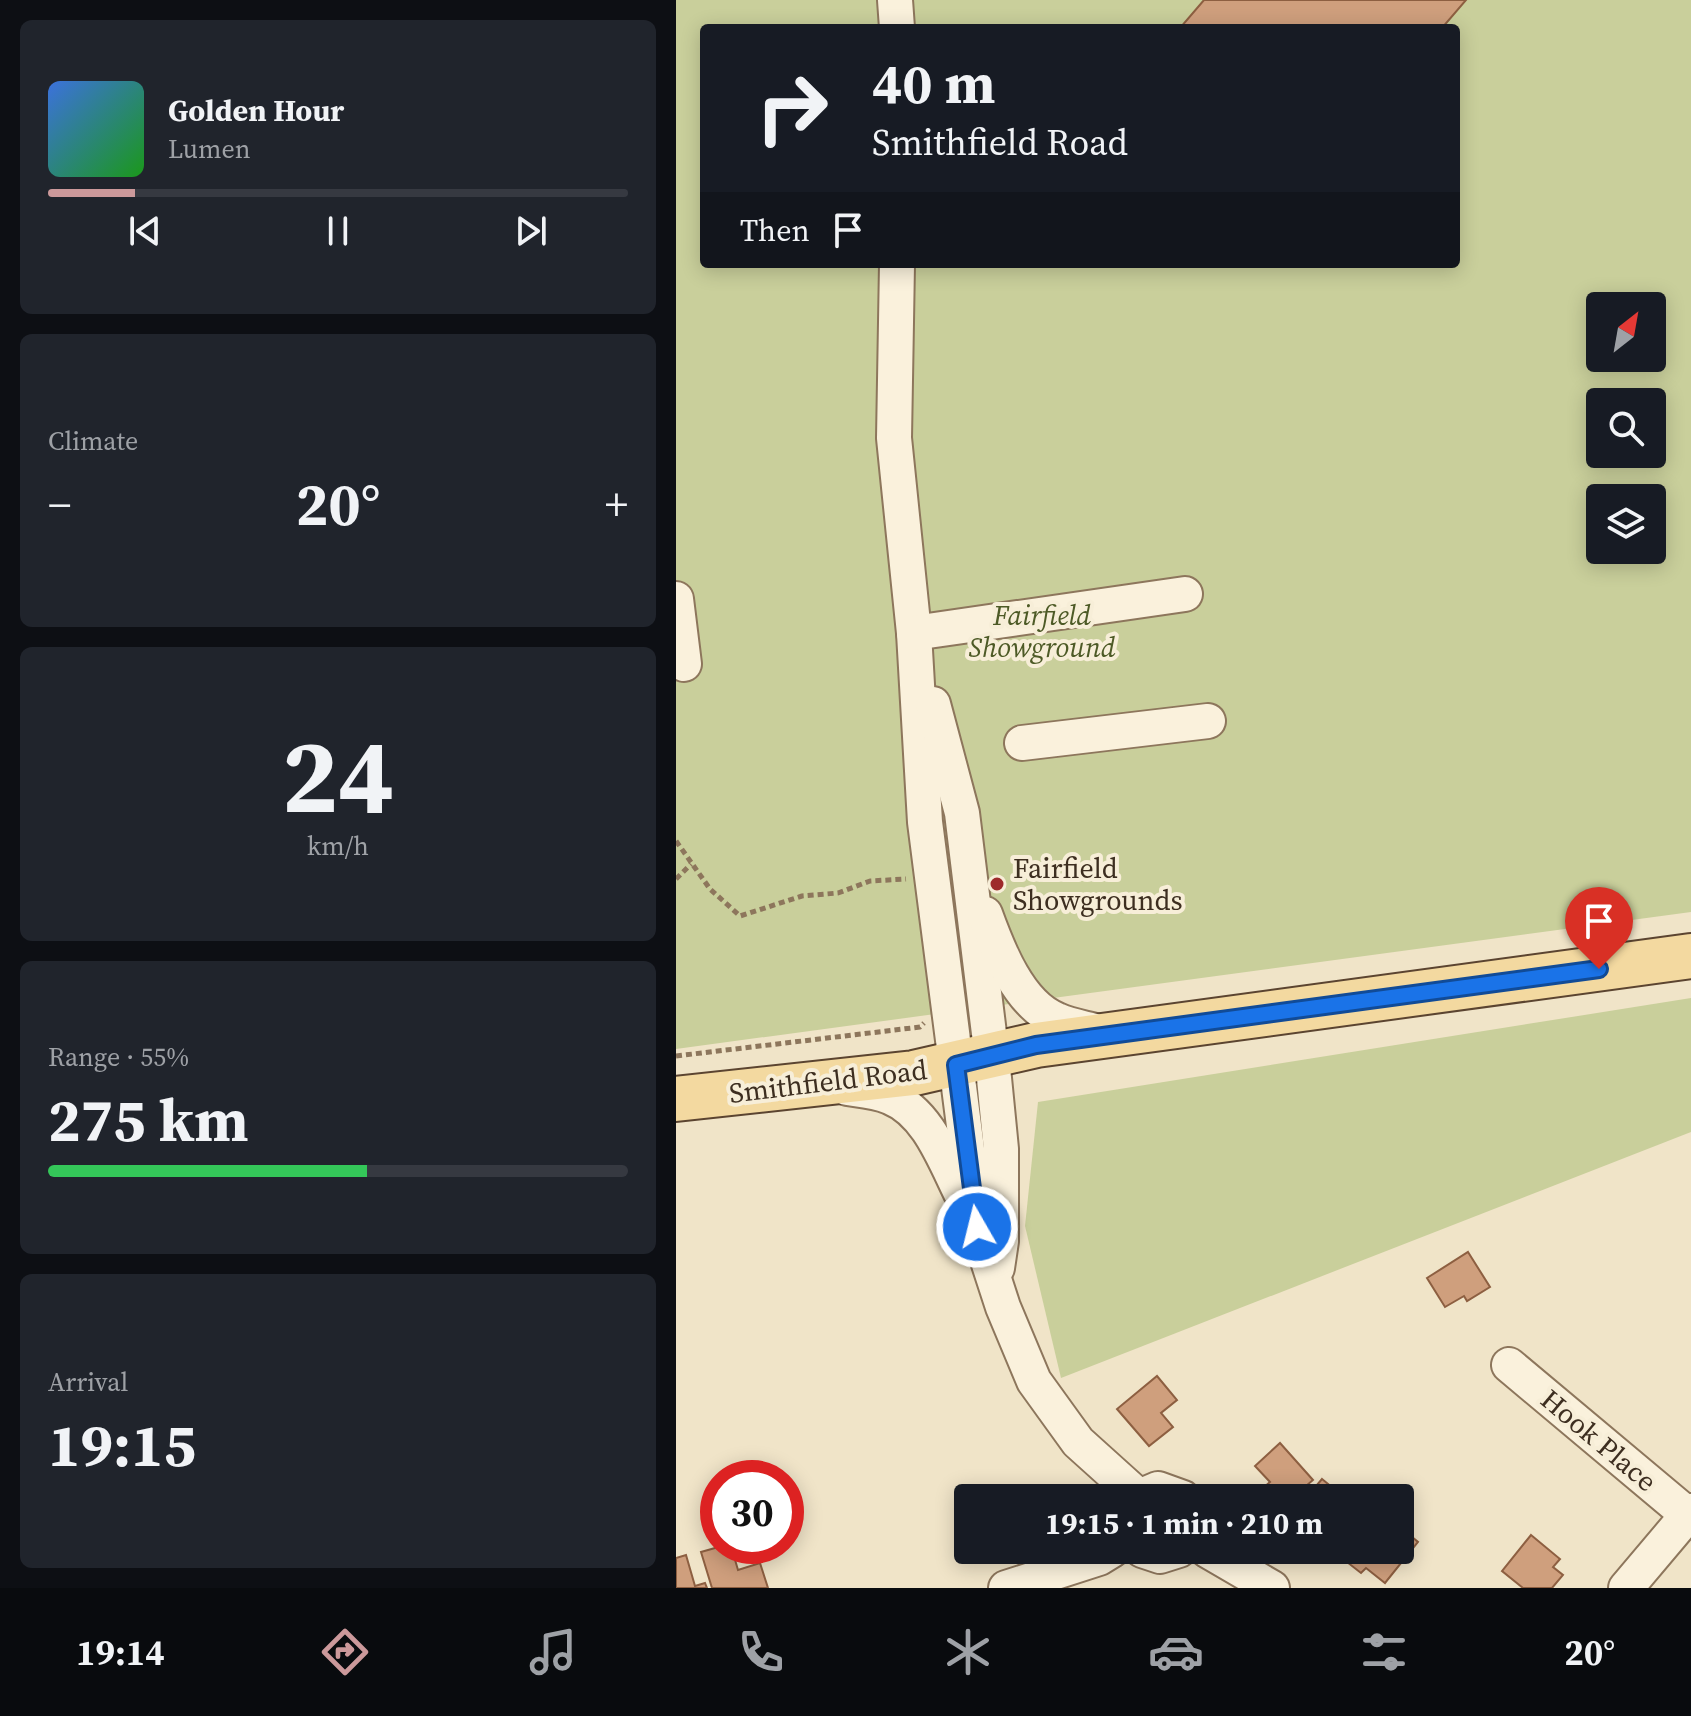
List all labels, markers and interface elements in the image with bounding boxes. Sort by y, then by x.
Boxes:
text: 40 m [872,45,995,122]
icon: right [740,56,844,160]
text: Golden Hour [168,90,344,131]
text: Smithfield Road [872,118,1128,167]
text: Lumen [168,131,250,167]
icon: arrive [826,208,870,252]
icon: previous [123,209,167,253]
icon: pause [316,209,360,253]
icon: next [509,209,553,253]
text: Then [740,210,810,251]
north arrow [1586,292,1666,372]
map controls [1586,292,1666,564]
button: search [1586,388,1666,468]
text: Climate [48,423,138,459]
text: 20° [296,463,380,545]
text: − [48,474,71,535]
text: + [605,474,628,535]
button: layers [1586,484,1666,564]
park label: Fairfield Showground [968,596,1116,666]
text: 24 [282,704,394,847]
text: km/h [307,828,369,864]
place label: Fairfield Showgrounds [1013,849,1183,919]
marker: Fairfield Showgrounds [988,875,1006,893]
pin [1565,887,1633,969]
icon: arrive [1577,899,1621,943]
text: Range · 55% [48,1039,189,1075]
street label: Smithfield Road [727,1050,929,1112]
text: 275 km [48,1079,249,1161]
position arrow [935,1185,1019,1269]
text: Arrival [48,1364,128,1400]
street label: Hook Place [1533,1380,1665,1500]
text: 19:15 [48,1404,196,1486]
speed limit sign: 30 [700,1460,804,1564]
text: 19:15 · 1 min · 210 m [1045,1503,1323,1544]
icon: directions [317,1624,373,1680]
icon: music [525,1624,581,1680]
icon: phone [733,1624,789,1680]
icon: climate [940,1624,996,1680]
icon: car [1148,1624,1204,1680]
icon: filters [1356,1624,1412,1680]
text: 19:14 [76,1628,165,1677]
text: 20° [1564,1628,1615,1677]

